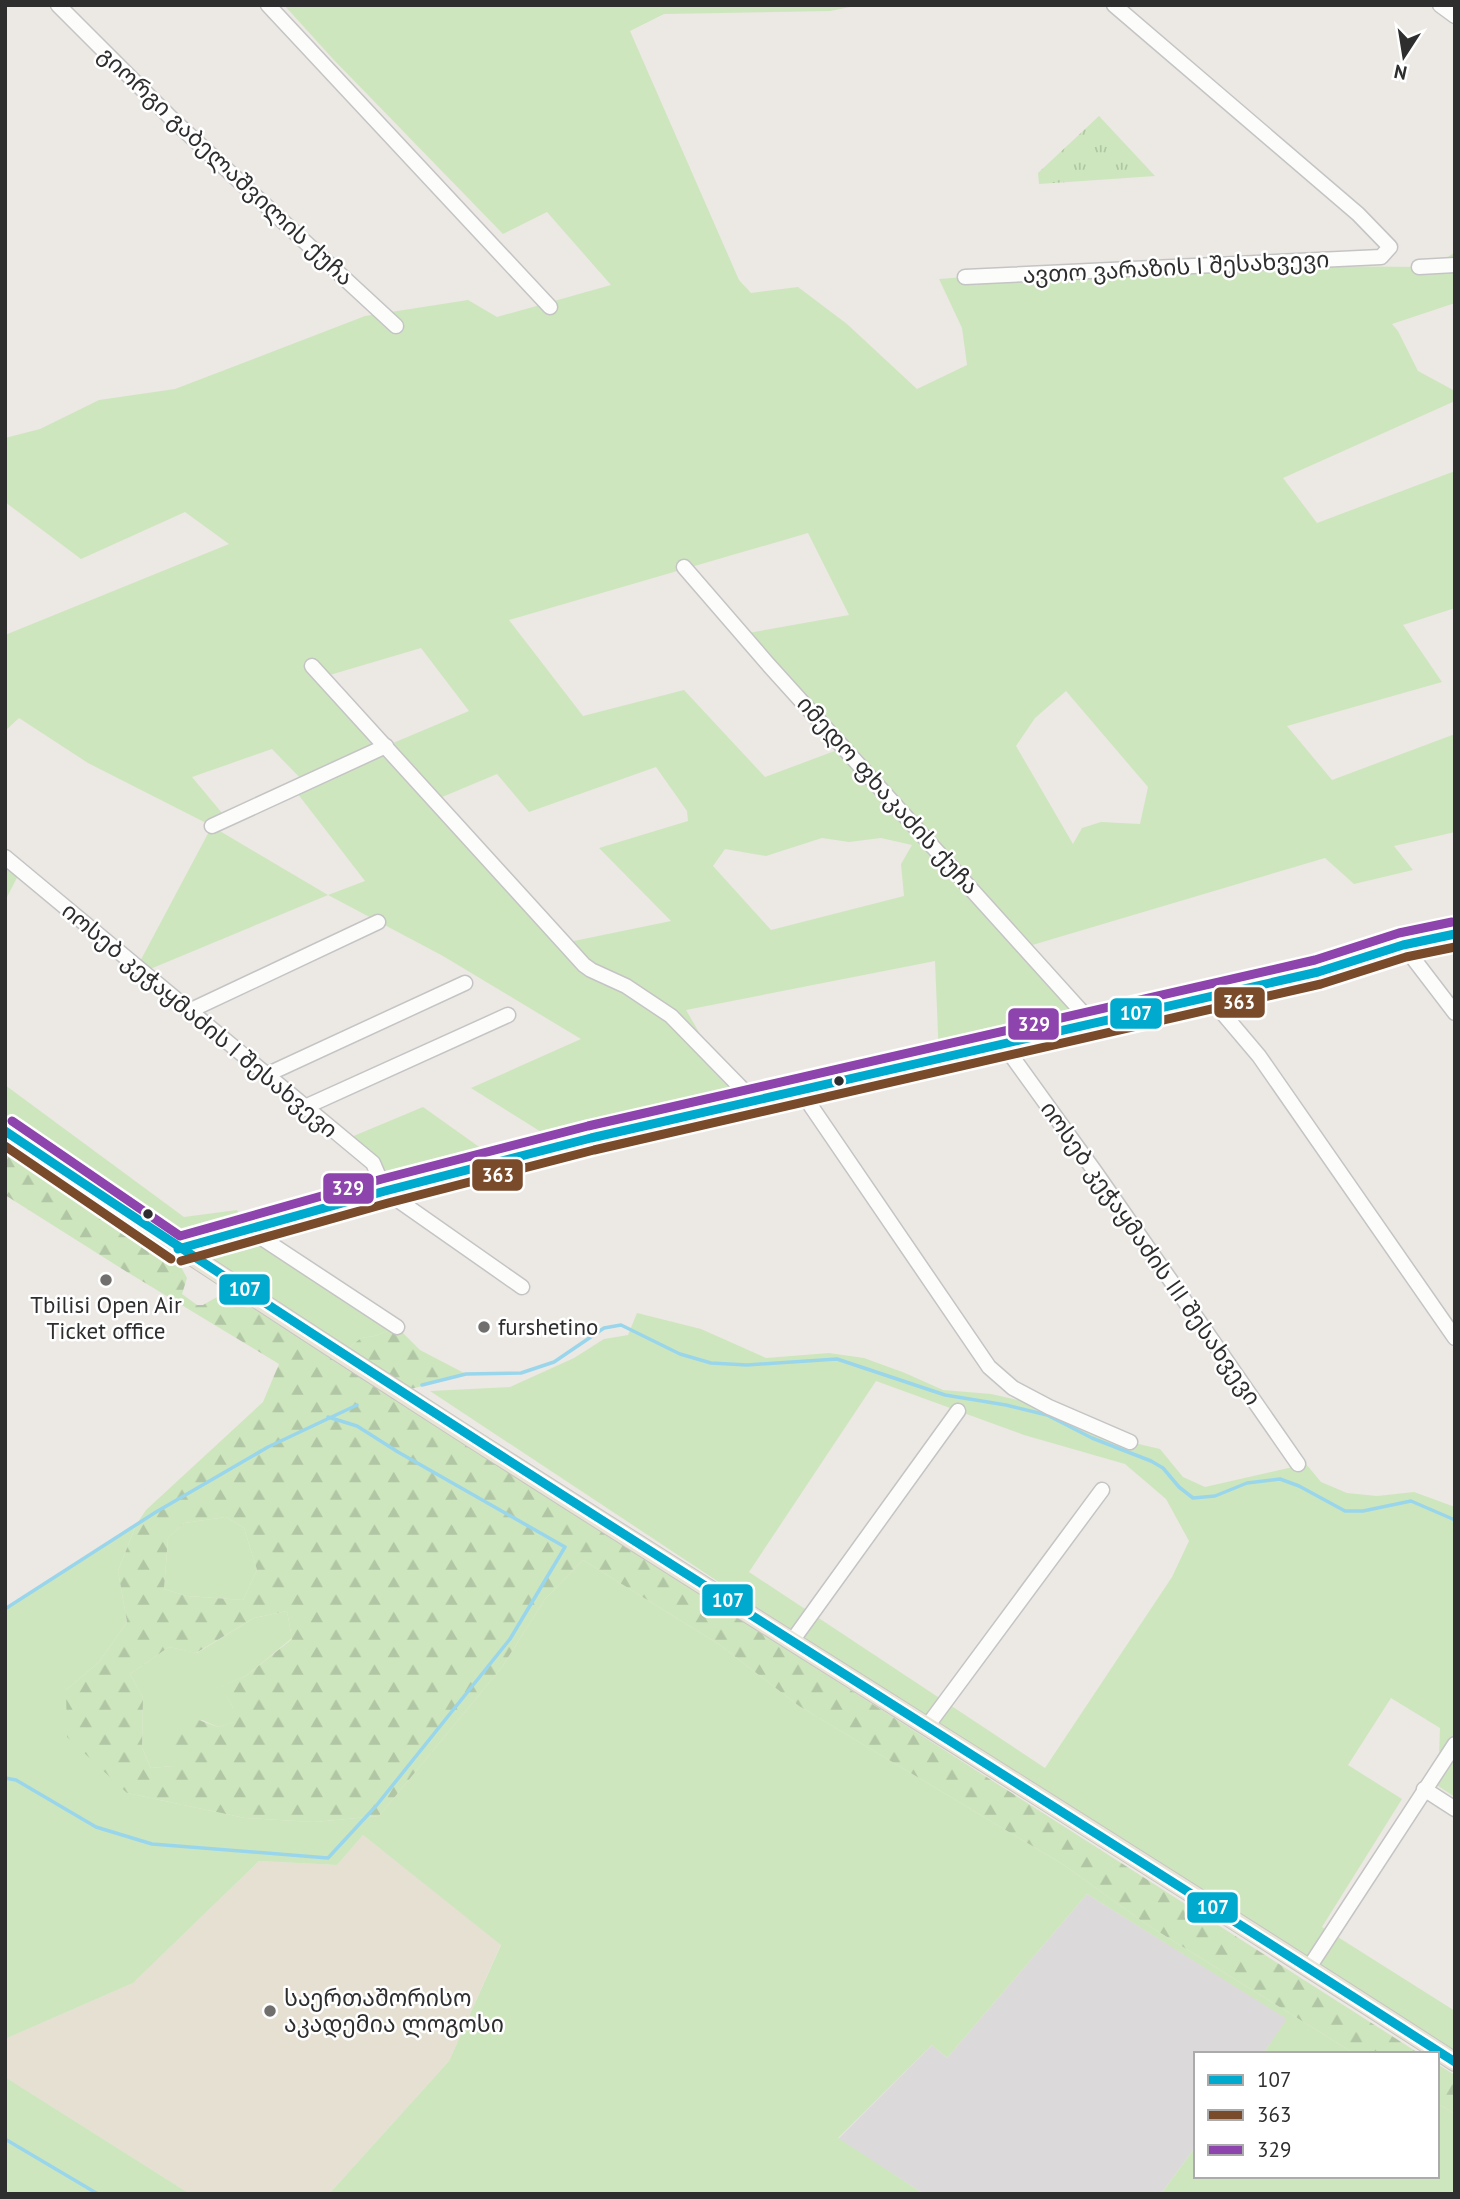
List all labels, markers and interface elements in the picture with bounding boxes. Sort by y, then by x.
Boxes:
north arrow [1369,21,1439,91]
street label: გიორგი გაბელაშვილის ქუჩა [93,40,360,292]
text: N [1392,60,1409,86]
street label: ავთო ვარაზის I შესახვევი [1022,244,1330,289]
street label: იმედო ფხაკაძის ქუჩა [791,689,985,900]
street label: იოსებ კეჭაყმაძის I შესახვევი [56,896,344,1144]
line badge: 363 [1213,986,1266,1019]
text: 363 [1223,990,1255,1014]
line badge: 107 [1109,997,1163,1030]
text: 107 [1120,1001,1152,1025]
line badge: 329 [1007,1007,1060,1041]
text: 329 [1018,1012,1050,1036]
unlabelled marker [832,1074,846,1088]
street label: იოსებ კეჭაყმაძის III შესახვევი [1035,1095,1268,1410]
line badge: 363 [471,1158,524,1192]
text: 363 [482,1163,514,1187]
line badge: 329 [322,1172,375,1205]
text: 329 [332,1176,364,1200]
unlabelled marker [141,1207,155,1221]
marker: Tbilisi Open Air Ticket office [98,1272,114,1288]
line badge: 107 [218,1273,271,1306]
text: 107 [229,1277,261,1301]
place label: Tbilisi Open Air Ticket office [30,1290,182,1345]
place label: furshetino [498,1312,598,1341]
marker: furshetino [476,1319,492,1335]
line badge: 107 [701,1583,754,1617]
text: 107 [712,1588,744,1612]
line badge: 107 [1186,1891,1239,1924]
text: 107 [1197,1895,1229,1919]
place label: საერთაშორისო აკადემია ლოგოსი [284,1983,504,2038]
marker: საერთაშორისო აკადემია ლოგოსი [262,2003,278,2019]
legend [1194,2052,1439,2178]
text: 107 [1257,2066,1291,2093]
text: 363 [1257,2101,1291,2128]
text: 329 [1257,2136,1291,2163]

